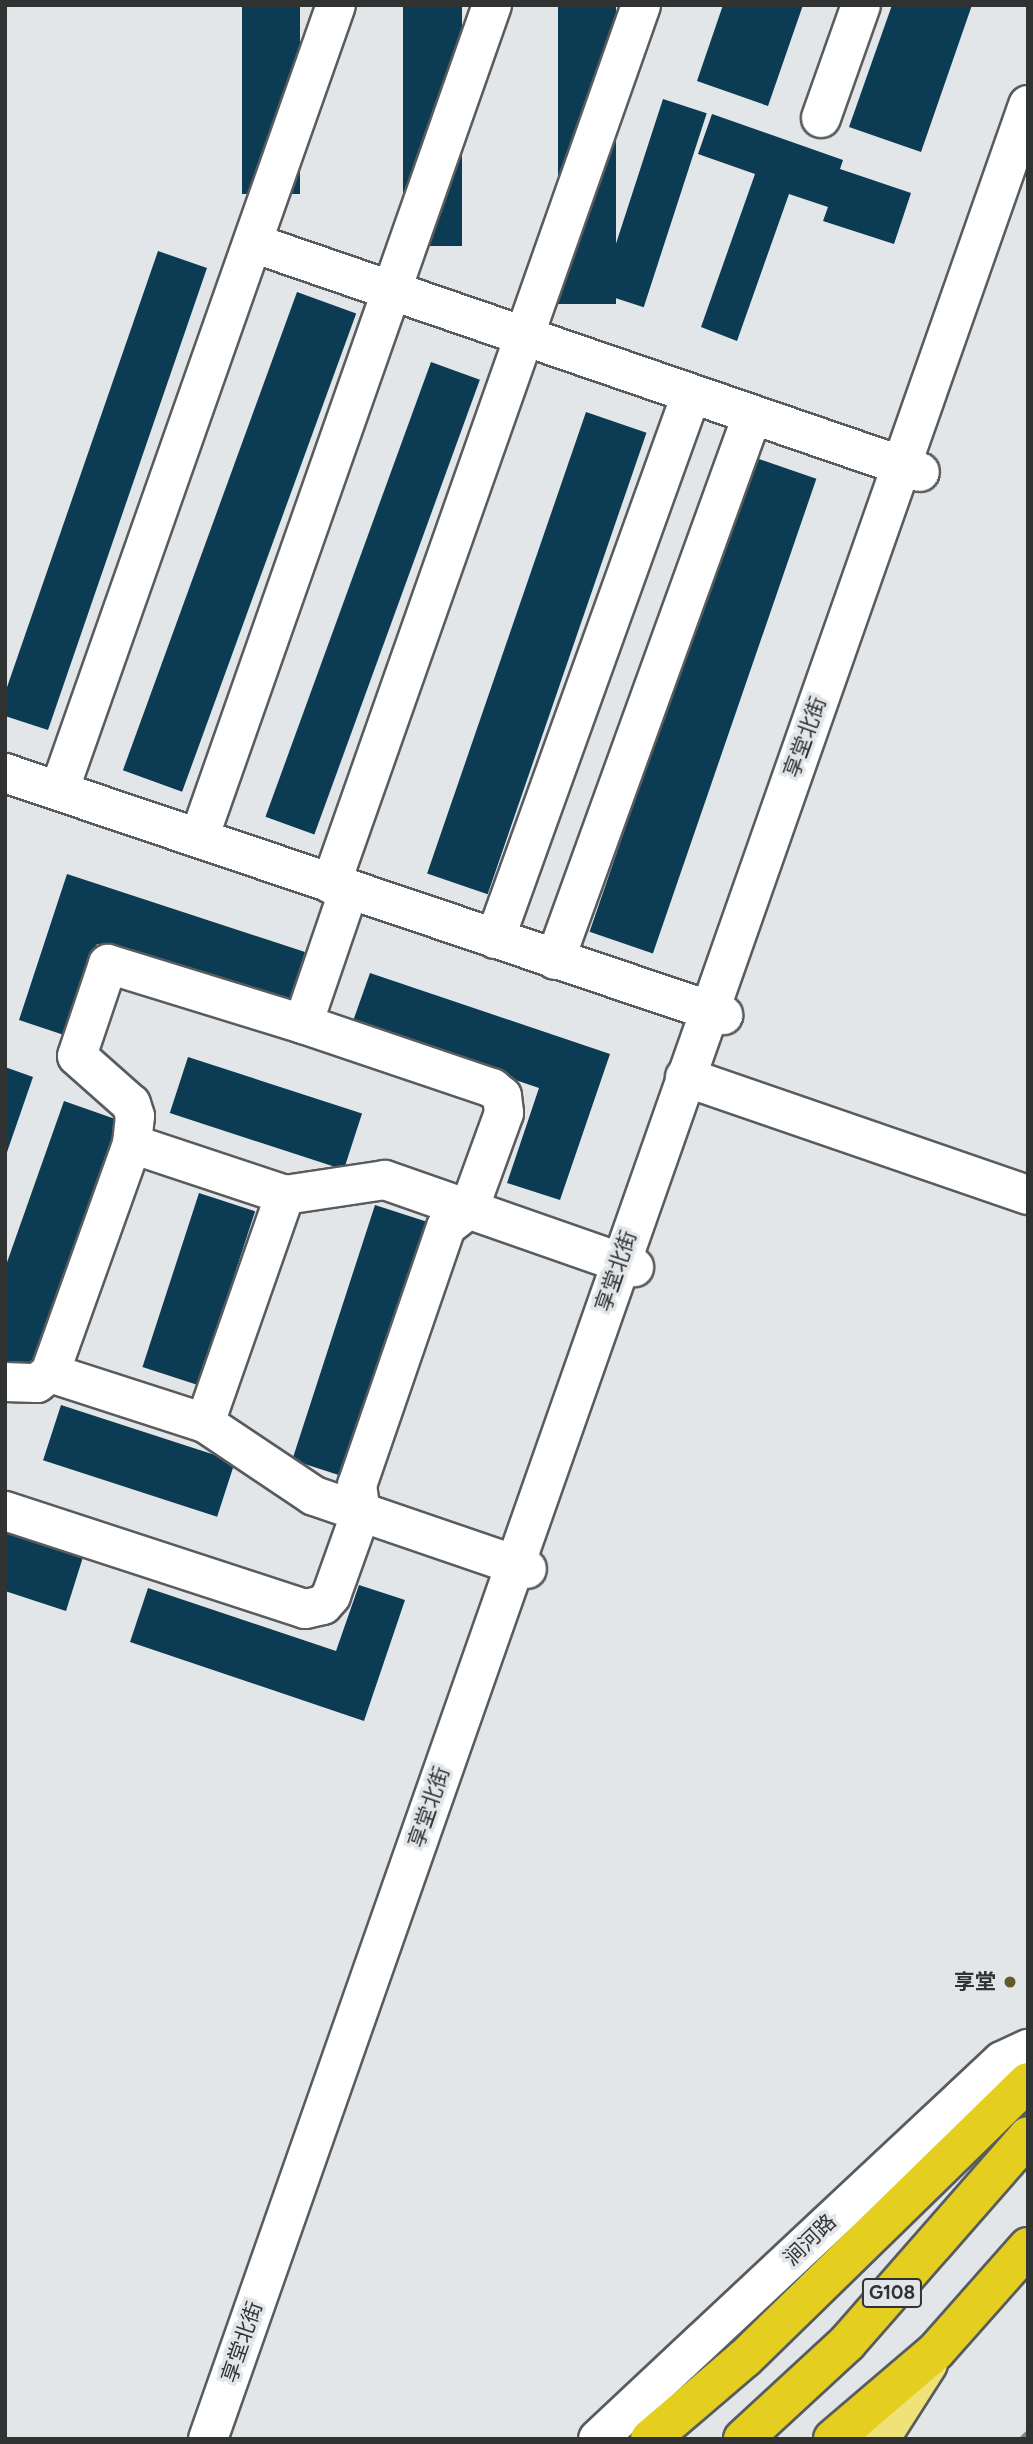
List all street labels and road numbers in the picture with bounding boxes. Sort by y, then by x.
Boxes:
street label: 享堂北街 [779,693,831,781]
street label: 享堂北街 [590,1227,642,1315]
street label: 享堂北街 [403,1763,455,1851]
street label: 涧河路 [779,2209,841,2271]
road number: G108 [860,2278,924,2308]
street label: 享堂北街 [216,2298,268,2386]

